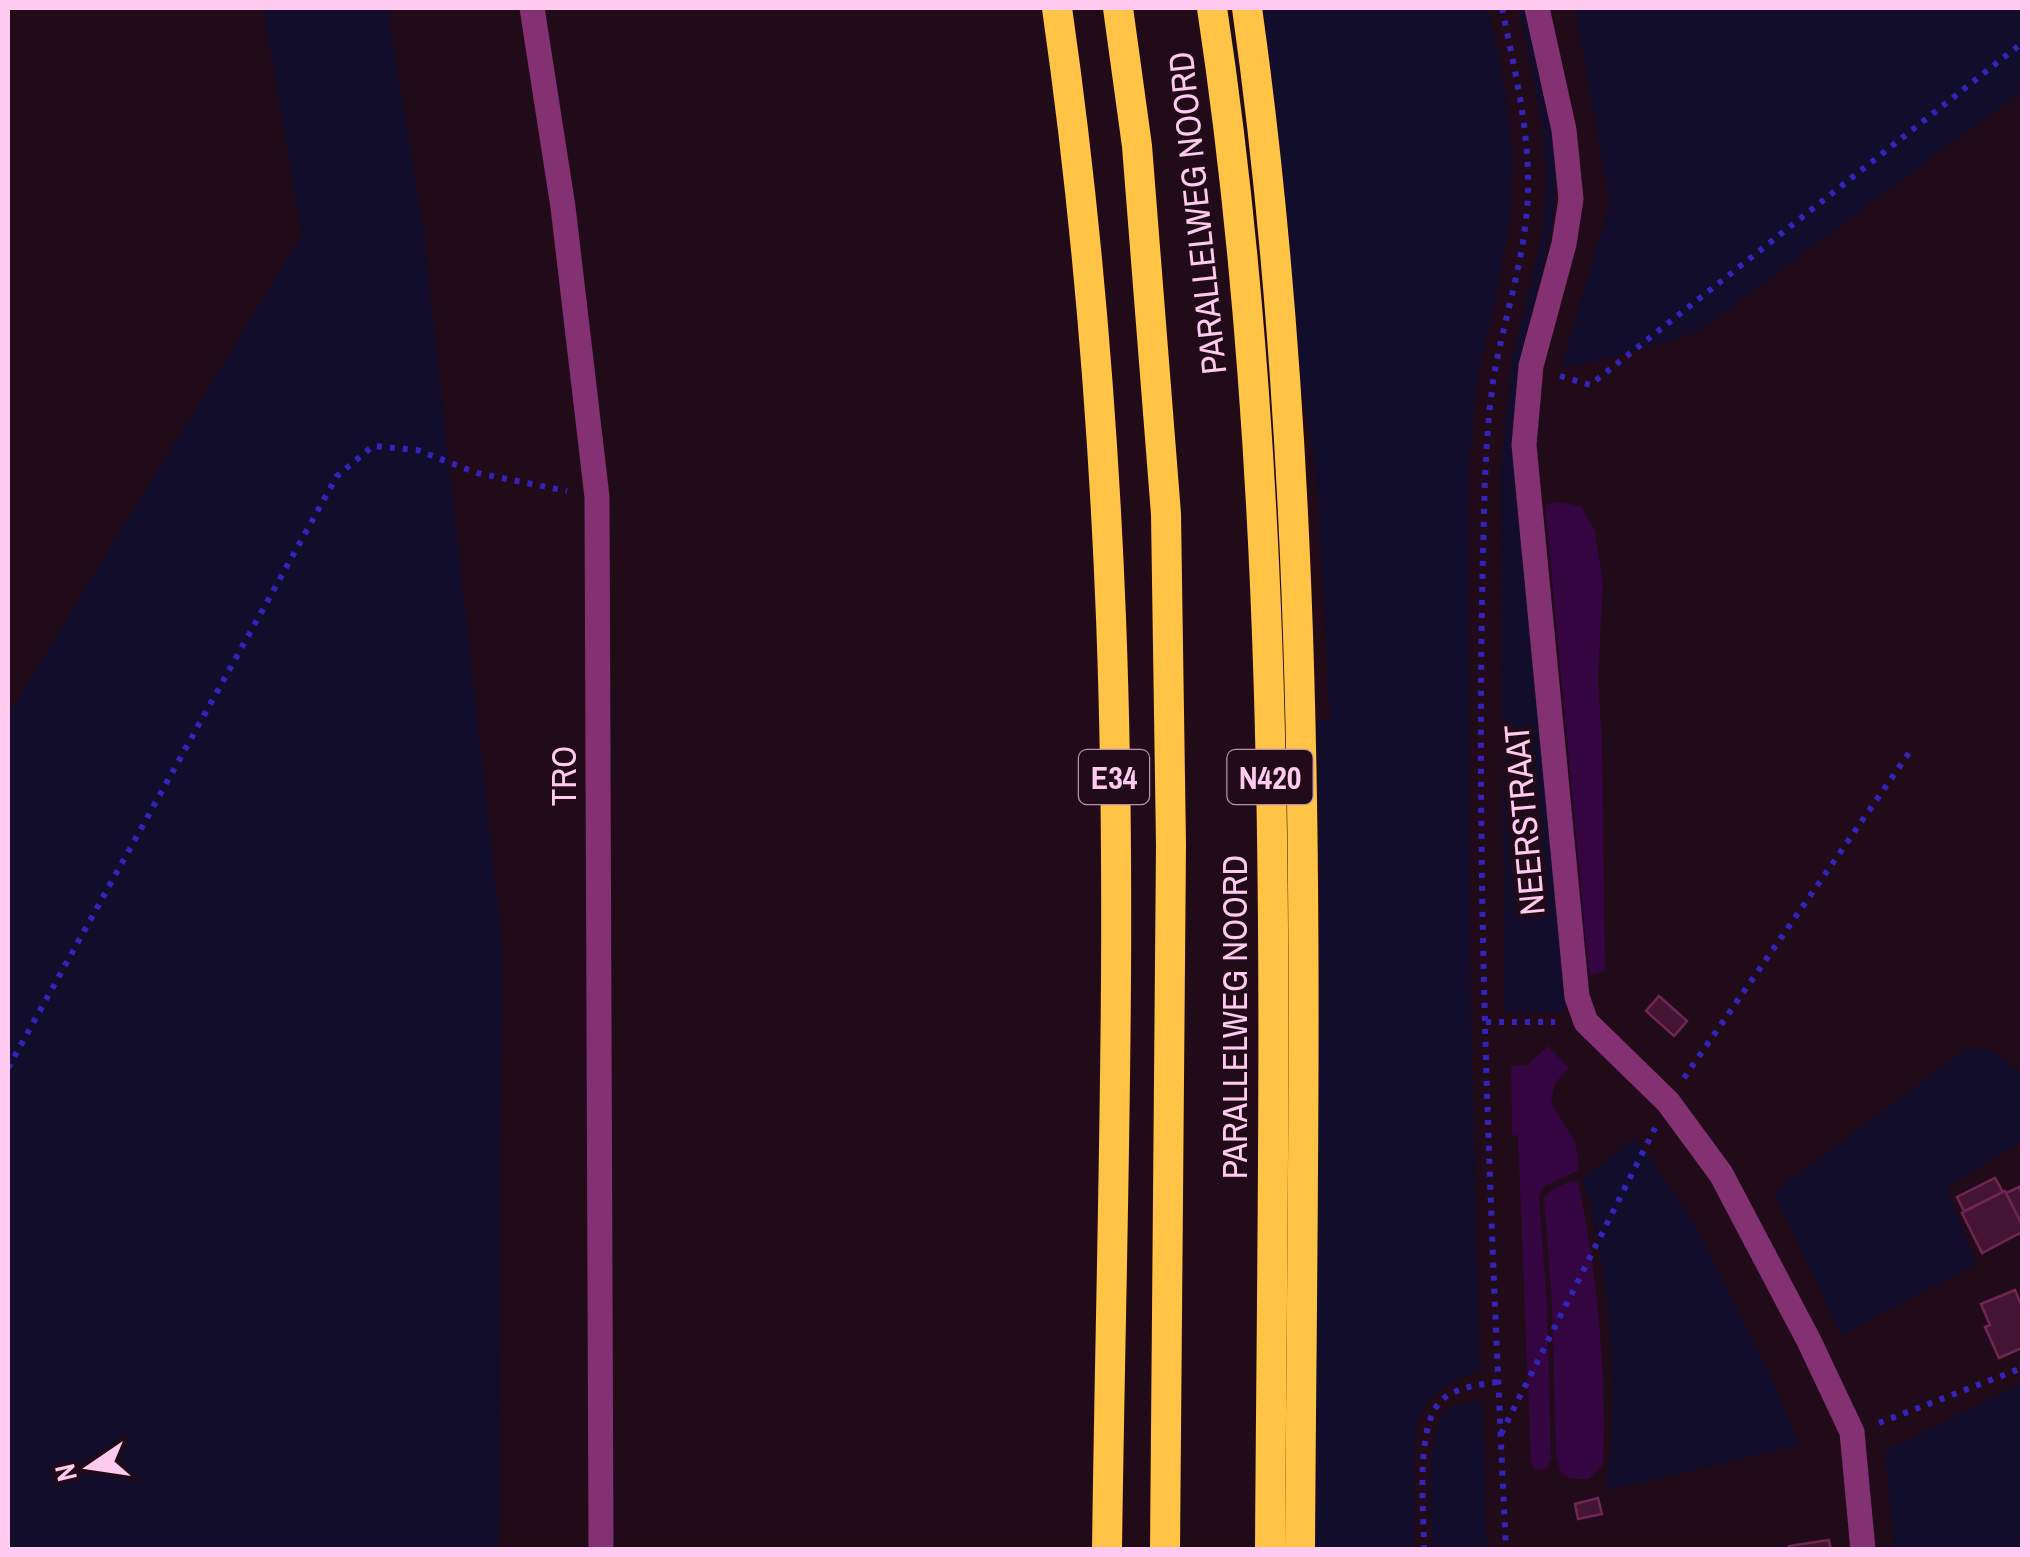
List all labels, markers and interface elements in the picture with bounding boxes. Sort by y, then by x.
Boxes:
street label: PARALLELWEG NOORD [1157,49,1237,377]
street label: NEERSTRAAT [1492,723,1556,917]
street label: TRO [540,746,587,806]
road number: E34 [1079,750,1149,804]
road number: N420 [1228,750,1312,804]
street label: PARALLELWEG NOORD [1211,855,1258,1179]
north arrow [40,1417,140,1517]
text: N [45,1460,86,1485]

